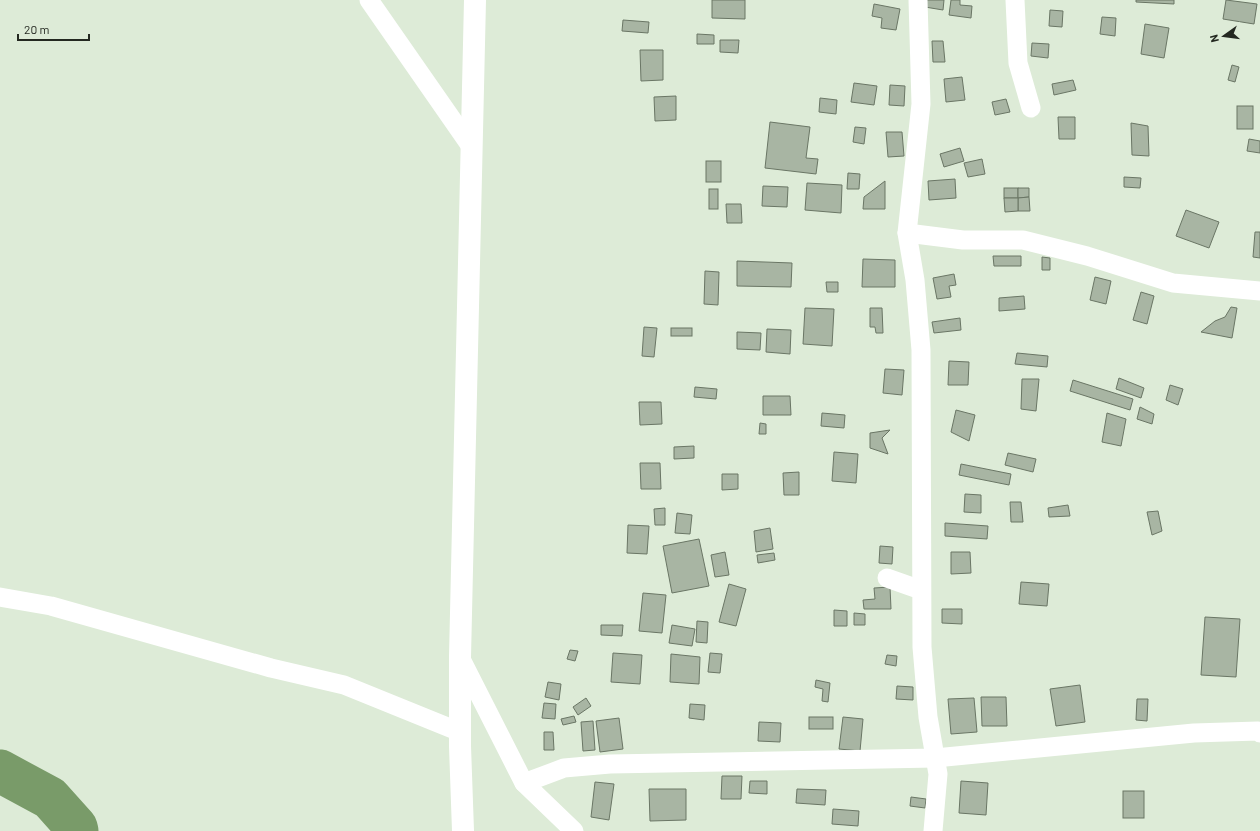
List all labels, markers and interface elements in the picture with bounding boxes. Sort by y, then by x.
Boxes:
scale bar [18,16,89,42]
north arrow [1204,16,1244,56]
text: 20 m [24,22,50,36]
text: N [1207,33,1221,44]

